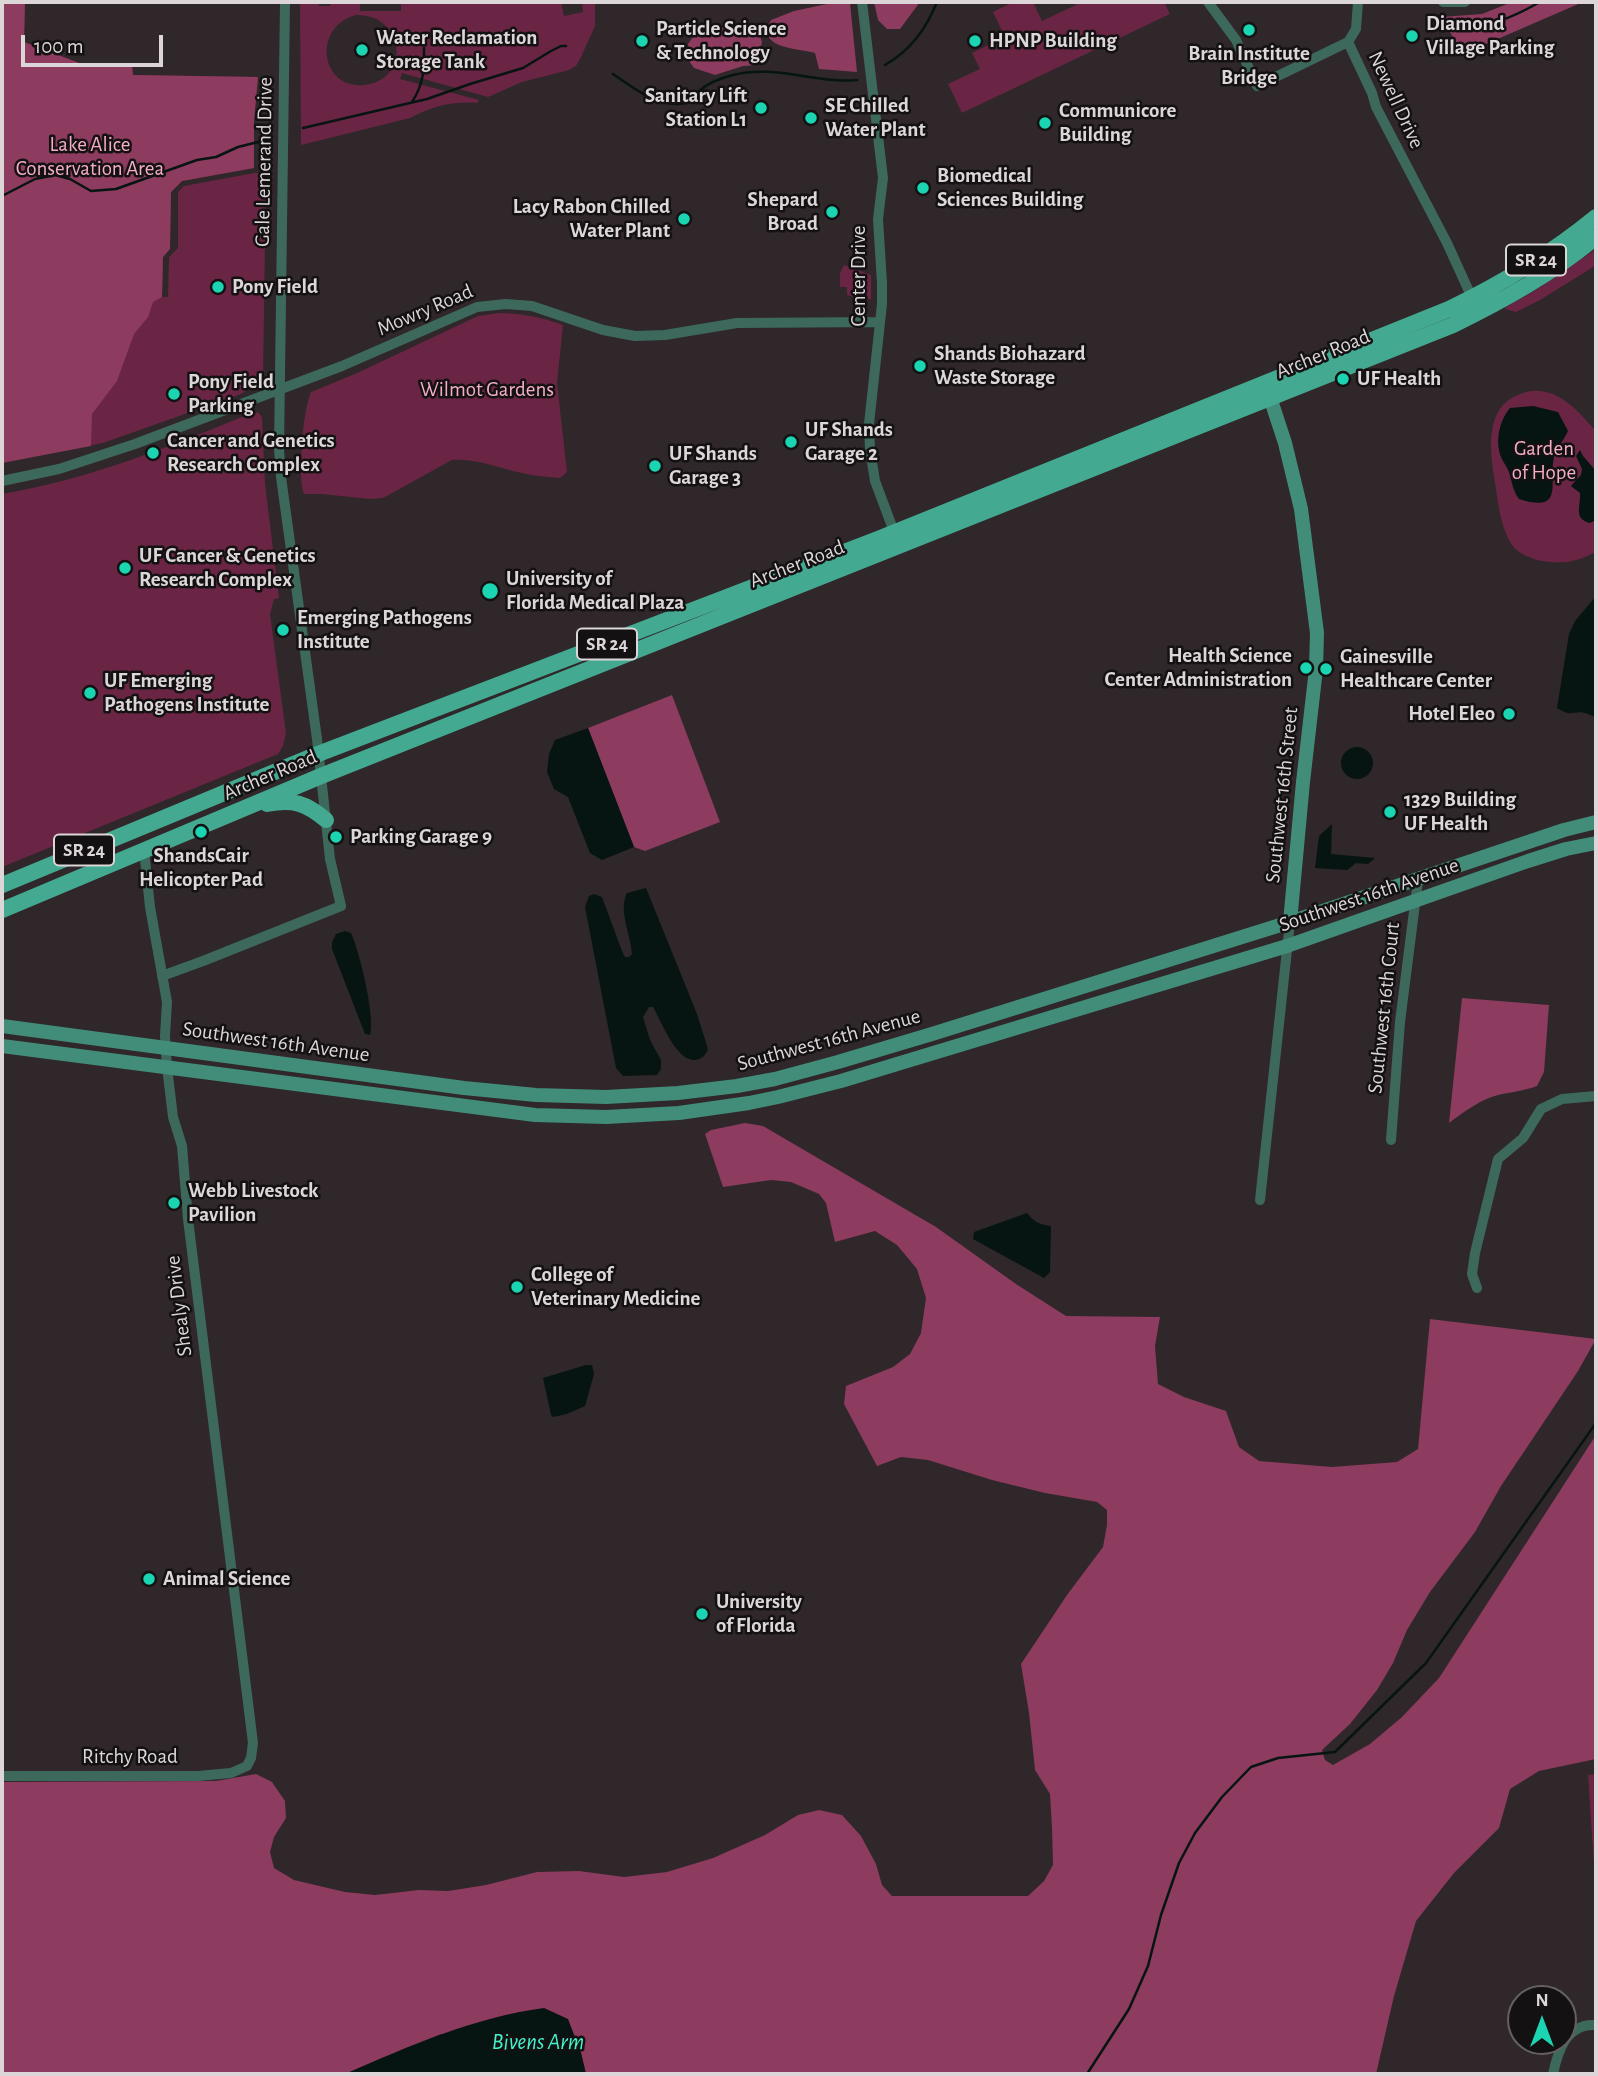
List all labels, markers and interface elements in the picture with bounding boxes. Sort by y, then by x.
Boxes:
place label: Diamond Village Parking [1426,11,1554,61]
place label: Particle Science & Technology [656,16,786,66]
scale bar [24,21,166,65]
marker: Brain Institute Bridge [1241,22,1257,38]
place label: Water Reclamation Storage Tank [376,25,537,75]
place label: HPNP Building [989,28,1117,54]
marker: Diamond Village Parking [1404,28,1420,44]
marker: Particle Science & Technology [634,33,650,49]
marker: HPNP Building [967,33,983,49]
text: 100 m [34,36,84,57]
place label: Brain Institute Bridge [1188,41,1310,91]
marker: Water Reclamation Storage Tank [354,42,370,58]
street label: Newell Drive [1362,47,1430,153]
street label: Gale Lemerand Drive [250,77,278,247]
place label: Sanitary Lift Station L1 [645,83,747,133]
place label: SE Chilled Water Plant [825,93,926,143]
place label: Communicore Building [1059,98,1177,148]
marker: Sanitary Lift Station L1 [753,100,769,116]
marker: SE Chilled Water Plant [803,110,819,126]
marker: Communicore Building [1037,115,1053,131]
park label: Lake Alice Conservation Area [16,132,164,182]
place label: Biomedical Sciences Building [937,163,1083,213]
marker: Biomedical Sciences Building [915,180,931,196]
place label: Shepard Broad [747,187,818,237]
place label: Lacy Rabon Chilled Water Plant [513,194,670,244]
marker: Shepard Broad [824,204,840,220]
marker: Lacy Rabon Chilled Water Plant [676,211,692,227]
street label: Center Drive [846,225,872,327]
road number: SR 24 [1506,244,1566,276]
place label: Pony Field [232,274,318,300]
marker: Pony Field [210,279,226,295]
street label: Mowry Road [373,279,477,341]
street label: Archer Road [1272,324,1374,384]
place label: Shands Biohazard Waste Storage [934,341,1085,391]
marker: Shands Biohazard Waste Storage [912,358,928,374]
place label: UF Health [1357,366,1441,392]
place label: Pony Field Parking [188,369,274,419]
marker: UF Health [1335,371,1351,387]
park label: Wilmot Gardens [420,377,554,403]
marker: Pony Field Parking [166,386,182,402]
place label: UF Shands Garage 2 [805,417,893,467]
place label: Cancer and Genetics Research Complex [167,428,335,478]
marker: UF Shands Garage 2 [783,434,799,450]
park label: Garden of Hope [1512,436,1576,486]
place label: UF Shands Garage 3 [669,441,757,491]
marker: Cancer and Genetics Research Complex [145,445,161,461]
marker: UF Shands Garage 3 [647,458,663,474]
street label: Archer Road [746,534,848,594]
place label: UF Cancer & Genetics Research Complex [139,543,316,593]
marker: UF Cancer & Genetics Research Complex [117,560,133,576]
place label: University of Florida Medical Plaza [506,566,684,616]
marker: University of Florida Medical Plaza [480,581,500,601]
place label: Emerging Pathogens Institute [297,605,472,655]
marker: Emerging Pathogens Institute [275,622,291,638]
road number: SR 24 [577,628,637,660]
place label: Health Science Center Administration [1105,643,1292,693]
place label: Gainesville Healthcare Center [1340,644,1492,694]
marker: Health Science Center Administration [1298,660,1314,676]
marker: Gainesville Healthcare Center [1318,661,1334,677]
place label: UF Emerging Pathogens Institute [104,668,269,718]
marker: UF Emerging Pathogens Institute [82,685,98,701]
place label: Hotel Eleo [1408,701,1495,727]
street label: Southwest 16th Street [1260,706,1304,884]
marker: Hotel Eleo [1501,706,1517,722]
street label: Archer Road [219,744,321,806]
place label: 1329 Building UF Health [1404,787,1516,837]
marker: 1329 Building UF Health [1382,804,1398,820]
marker: ShandsCair Helicopter Pad [193,824,209,840]
place label: Parking Garage 9 [350,824,492,850]
marker: Parking Garage 9 [328,829,344,845]
road number: SR 24 [54,834,114,866]
place label: ShandsCair Helicopter Pad [139,843,263,893]
street label: Southwest 16th Avenue [1276,852,1462,938]
street label: Southwest 16th Court [1362,921,1406,1095]
street label: Southwest 16th Avenue [735,1003,923,1077]
street label: Southwest 16th Avenue [181,1016,371,1068]
place label: Webb Livestock Pavilion [188,1178,318,1228]
marker: Webb Livestock Pavilion [166,1195,182,1211]
street label: Shealy Drive [160,1254,198,1358]
place label: College of Veterinary Medicine [531,1262,700,1312]
marker: College of Veterinary Medicine [509,1279,525,1295]
place label: Animal Science [163,1566,291,1592]
marker: Animal Science [141,1571,157,1587]
place label: University of Florida [716,1589,802,1639]
marker: University of Florida [694,1606,710,1622]
street label: Ritchy Road [82,1744,178,1770]
north arrow [1507,1985,1577,2055]
text: N [1535,1991,1549,2010]
water label: Bivens Arm [492,2028,584,2056]

